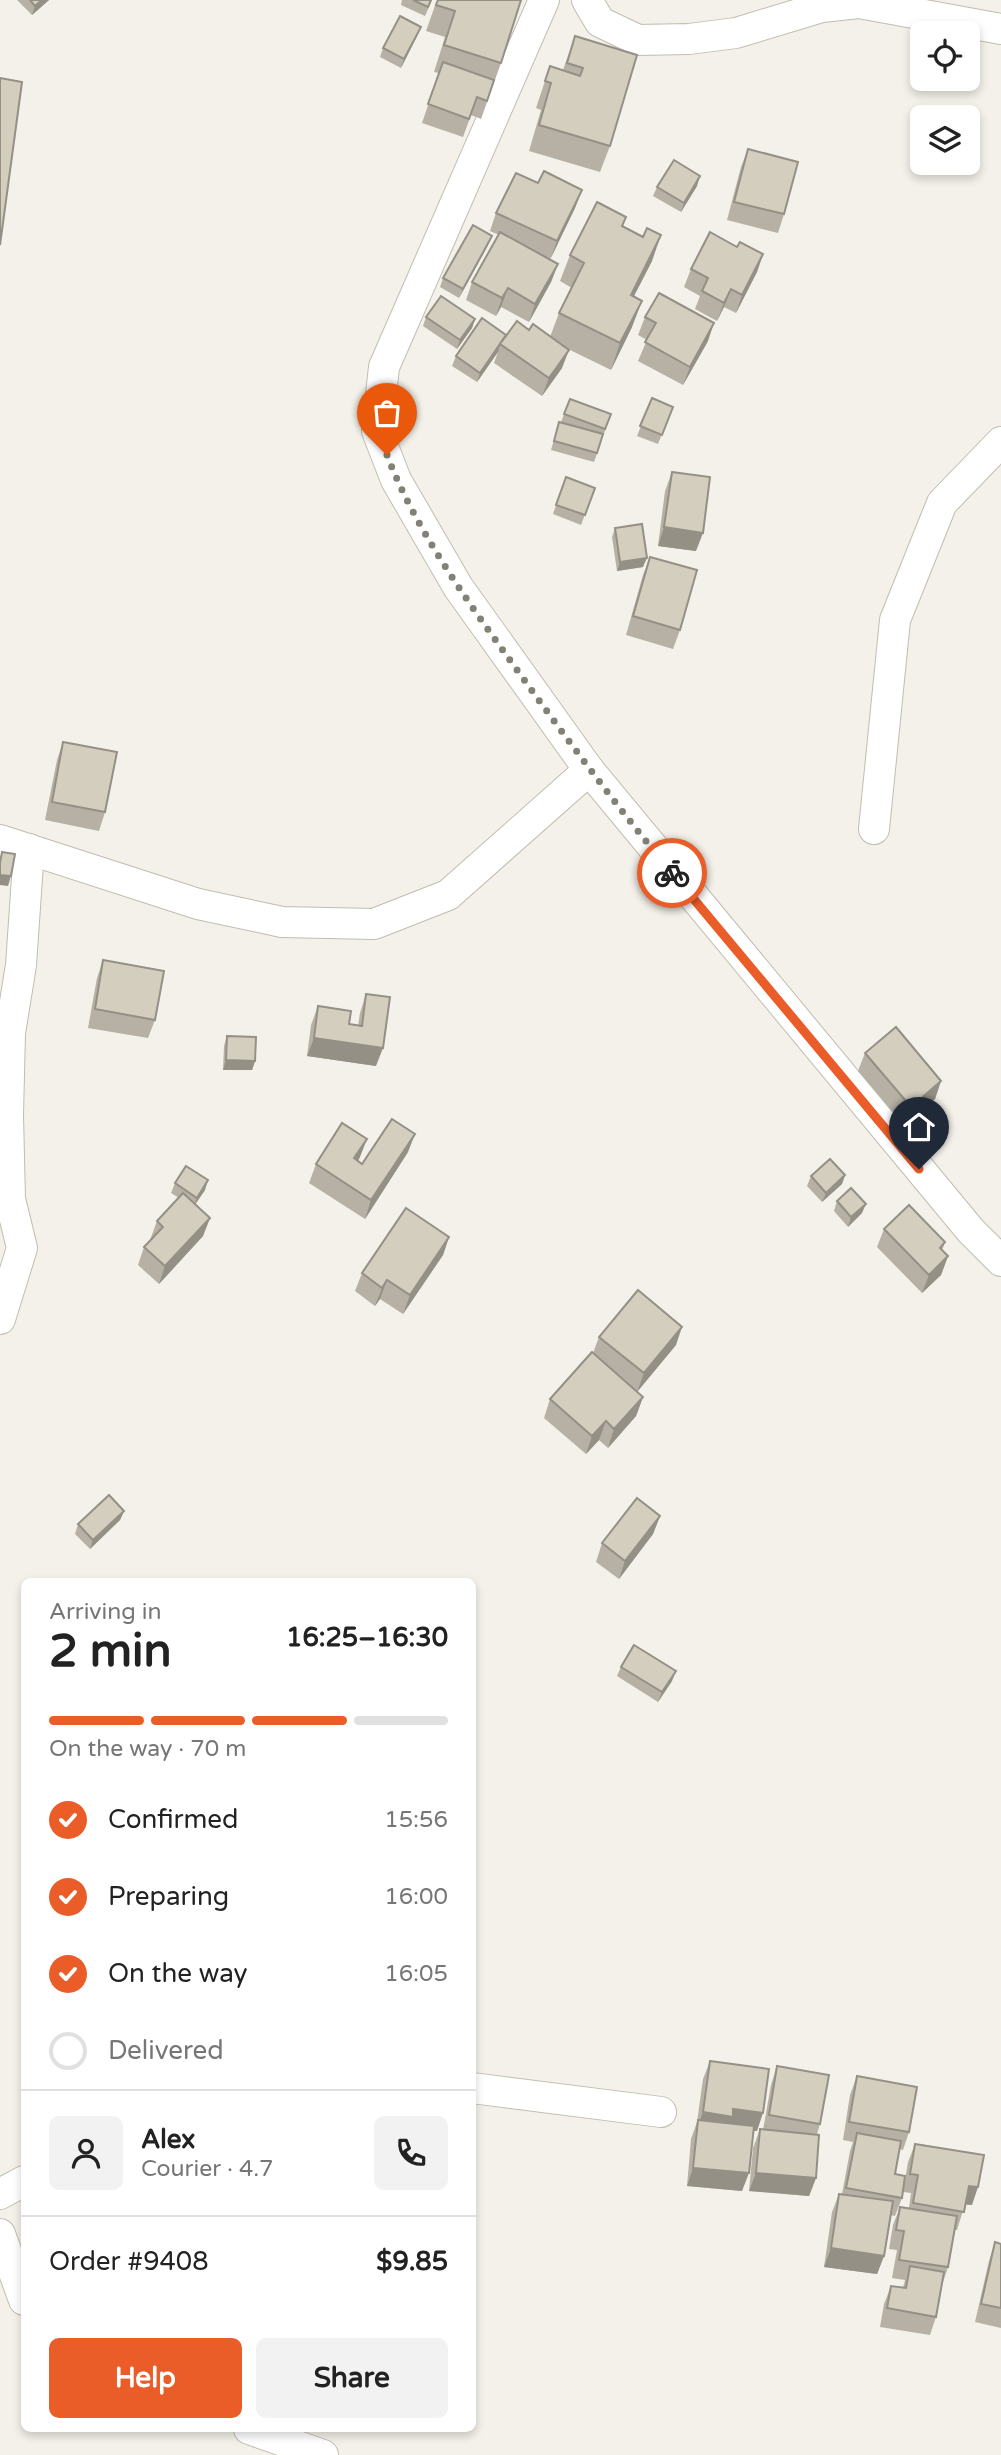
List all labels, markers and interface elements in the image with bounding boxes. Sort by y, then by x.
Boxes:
map controls [910,21,980,175]
button: locate [910,21,980,91]
button: layers [910,105,980,175]
pin [357,383,417,455]
icon: bag [368,394,406,432]
courier [637,838,707,908]
icon: bike [653,854,691,892]
pin [889,1097,949,1169]
icon: home [900,1108,938,1146]
text: Arriving in [49,1598,162,1626]
text: 16:25–16:30 [286,1622,448,1653]
text: 2 min [49,1624,172,1679]
text: On the way · 70 m [49,1735,246,1763]
icon: check [49,1801,87,1839]
text: Confirmed [108,1804,238,1835]
text: 15:56 [384,1806,448,1834]
icon: check [49,1878,87,1916]
text: Preparing [108,1881,229,1912]
text: 16:00 [384,1883,448,1911]
icon: check [49,1955,87,1993]
text: On the way [108,1958,248,1989]
text: 16:05 [384,1960,448,1988]
text: Delivered [108,2035,224,2066]
button: person [49,2116,123,2190]
button: phone [374,2116,448,2190]
text: Alex [141,2124,195,2155]
text: Courier · 4.7 [141,2155,274,2183]
text: Order #9408 [49,2246,209,2277]
text: $9.85 [376,2246,448,2277]
button: Help [49,2338,242,2418]
button: Share [256,2338,448,2418]

